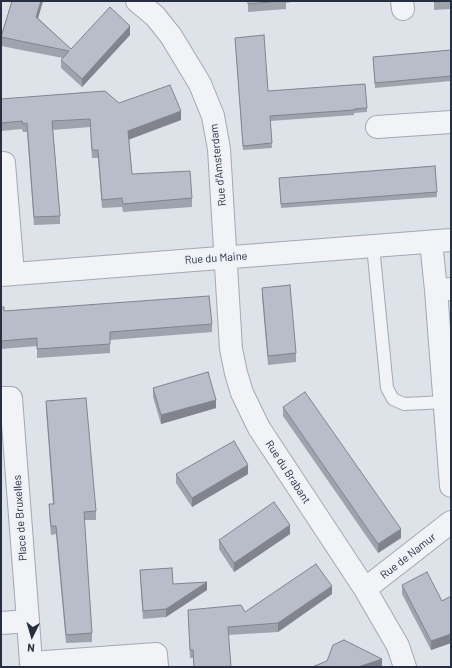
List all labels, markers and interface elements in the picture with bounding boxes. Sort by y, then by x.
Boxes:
street label: Rue d'Amsterdam [207,123,229,207]
street label: Rue du Maine [184,249,248,267]
street label: Rue du Brabant [263,438,313,506]
street label: Place de Bruxelles [10,475,30,561]
street label: Rue de Namur [378,530,438,582]
north arrow [12,616,52,656]
text: N [27,642,35,655]

